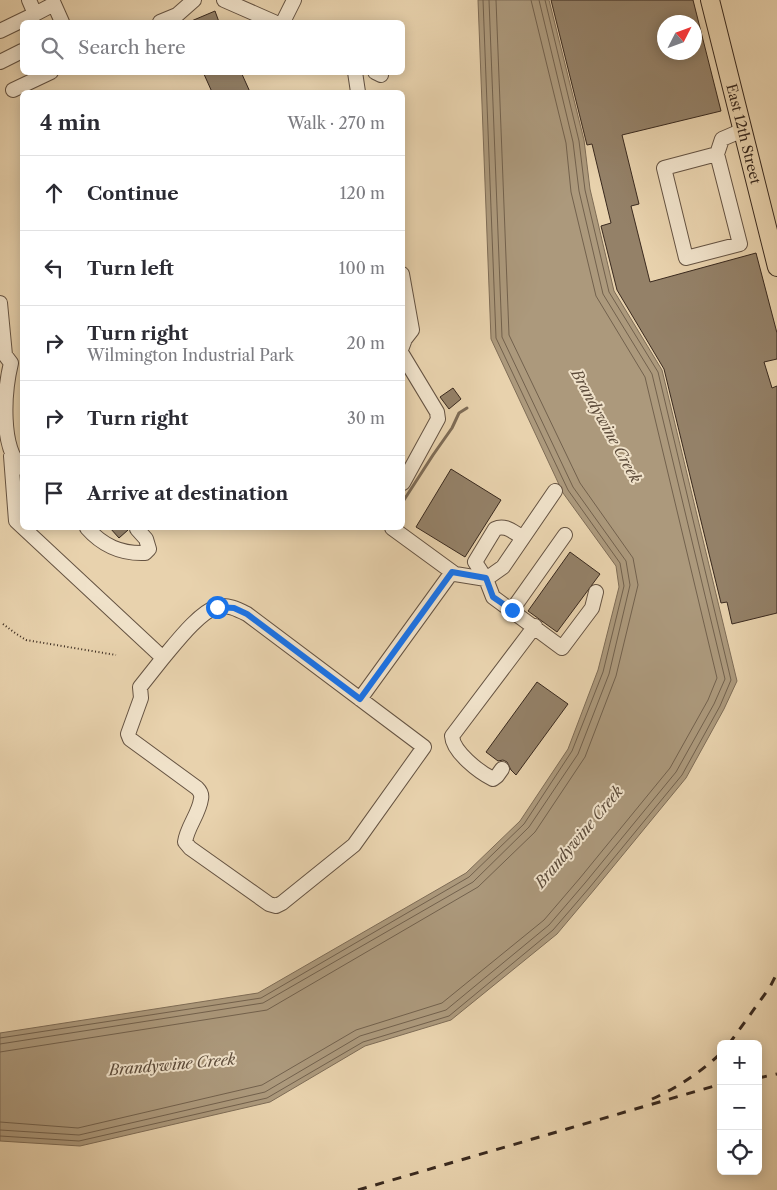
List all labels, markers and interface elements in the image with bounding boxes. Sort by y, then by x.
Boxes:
north arrow [657,15,702,60]
search box [20,20,405,75]
icon: search [38,34,66,62]
text: Search here [78,36,186,59]
street label: East 12th Street [722,82,765,186]
text: 4 min [40,110,101,135]
text: Walk · 270 m [287,113,385,133]
icon: ahead [40,179,68,207]
text: Continue [87,182,179,205]
text: 120 m [340,183,385,203]
icon: left [40,254,68,282]
text: Turn left [87,257,174,280]
text: 100 m [339,258,385,278]
text: Turn right [87,322,188,345]
icon: right [40,329,68,357]
text: 20 m [346,333,385,353]
text: Wilmington Industrial Park [87,345,294,365]
water label: Brandywine Creek [567,365,646,486]
icon: right [40,404,68,432]
text: Turn right [87,407,188,430]
text: 30 m [347,408,385,428]
icon: arrive [40,479,68,507]
text: Arrive at destination [87,482,288,505]
route start [206,596,229,619]
route end [501,599,524,622]
water label: Brandywine Creek [530,782,627,892]
map controls [717,1040,762,1175]
button: + [717,1040,762,1085]
water label: Brandywine Creek [107,1049,236,1080]
button: − [717,1085,762,1130]
button: locate [717,1130,762,1175]

